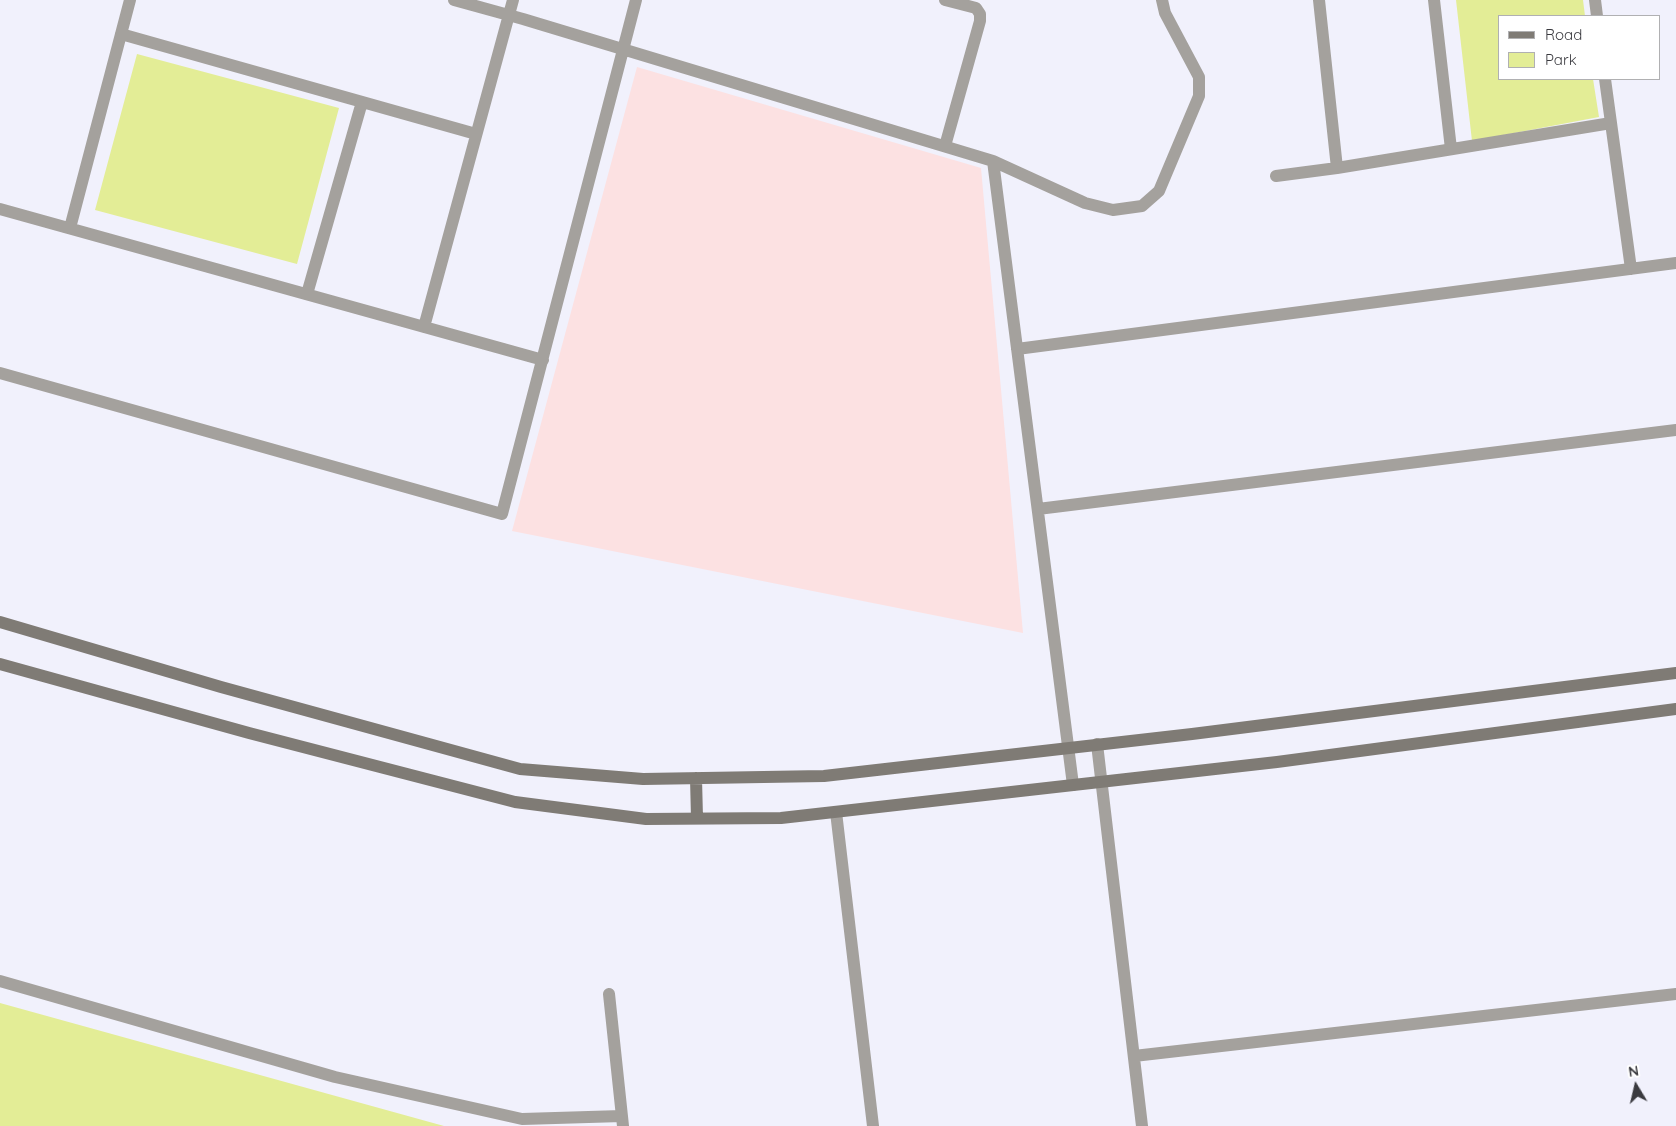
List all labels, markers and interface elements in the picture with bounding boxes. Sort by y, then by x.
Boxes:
legend [1498,15,1661,80]
text: Road [1545,25,1582,44]
text: Park [1545,50,1577,69]
north arrow [1611,1061,1661,1111]
text: N [1627,1061,1640,1081]

